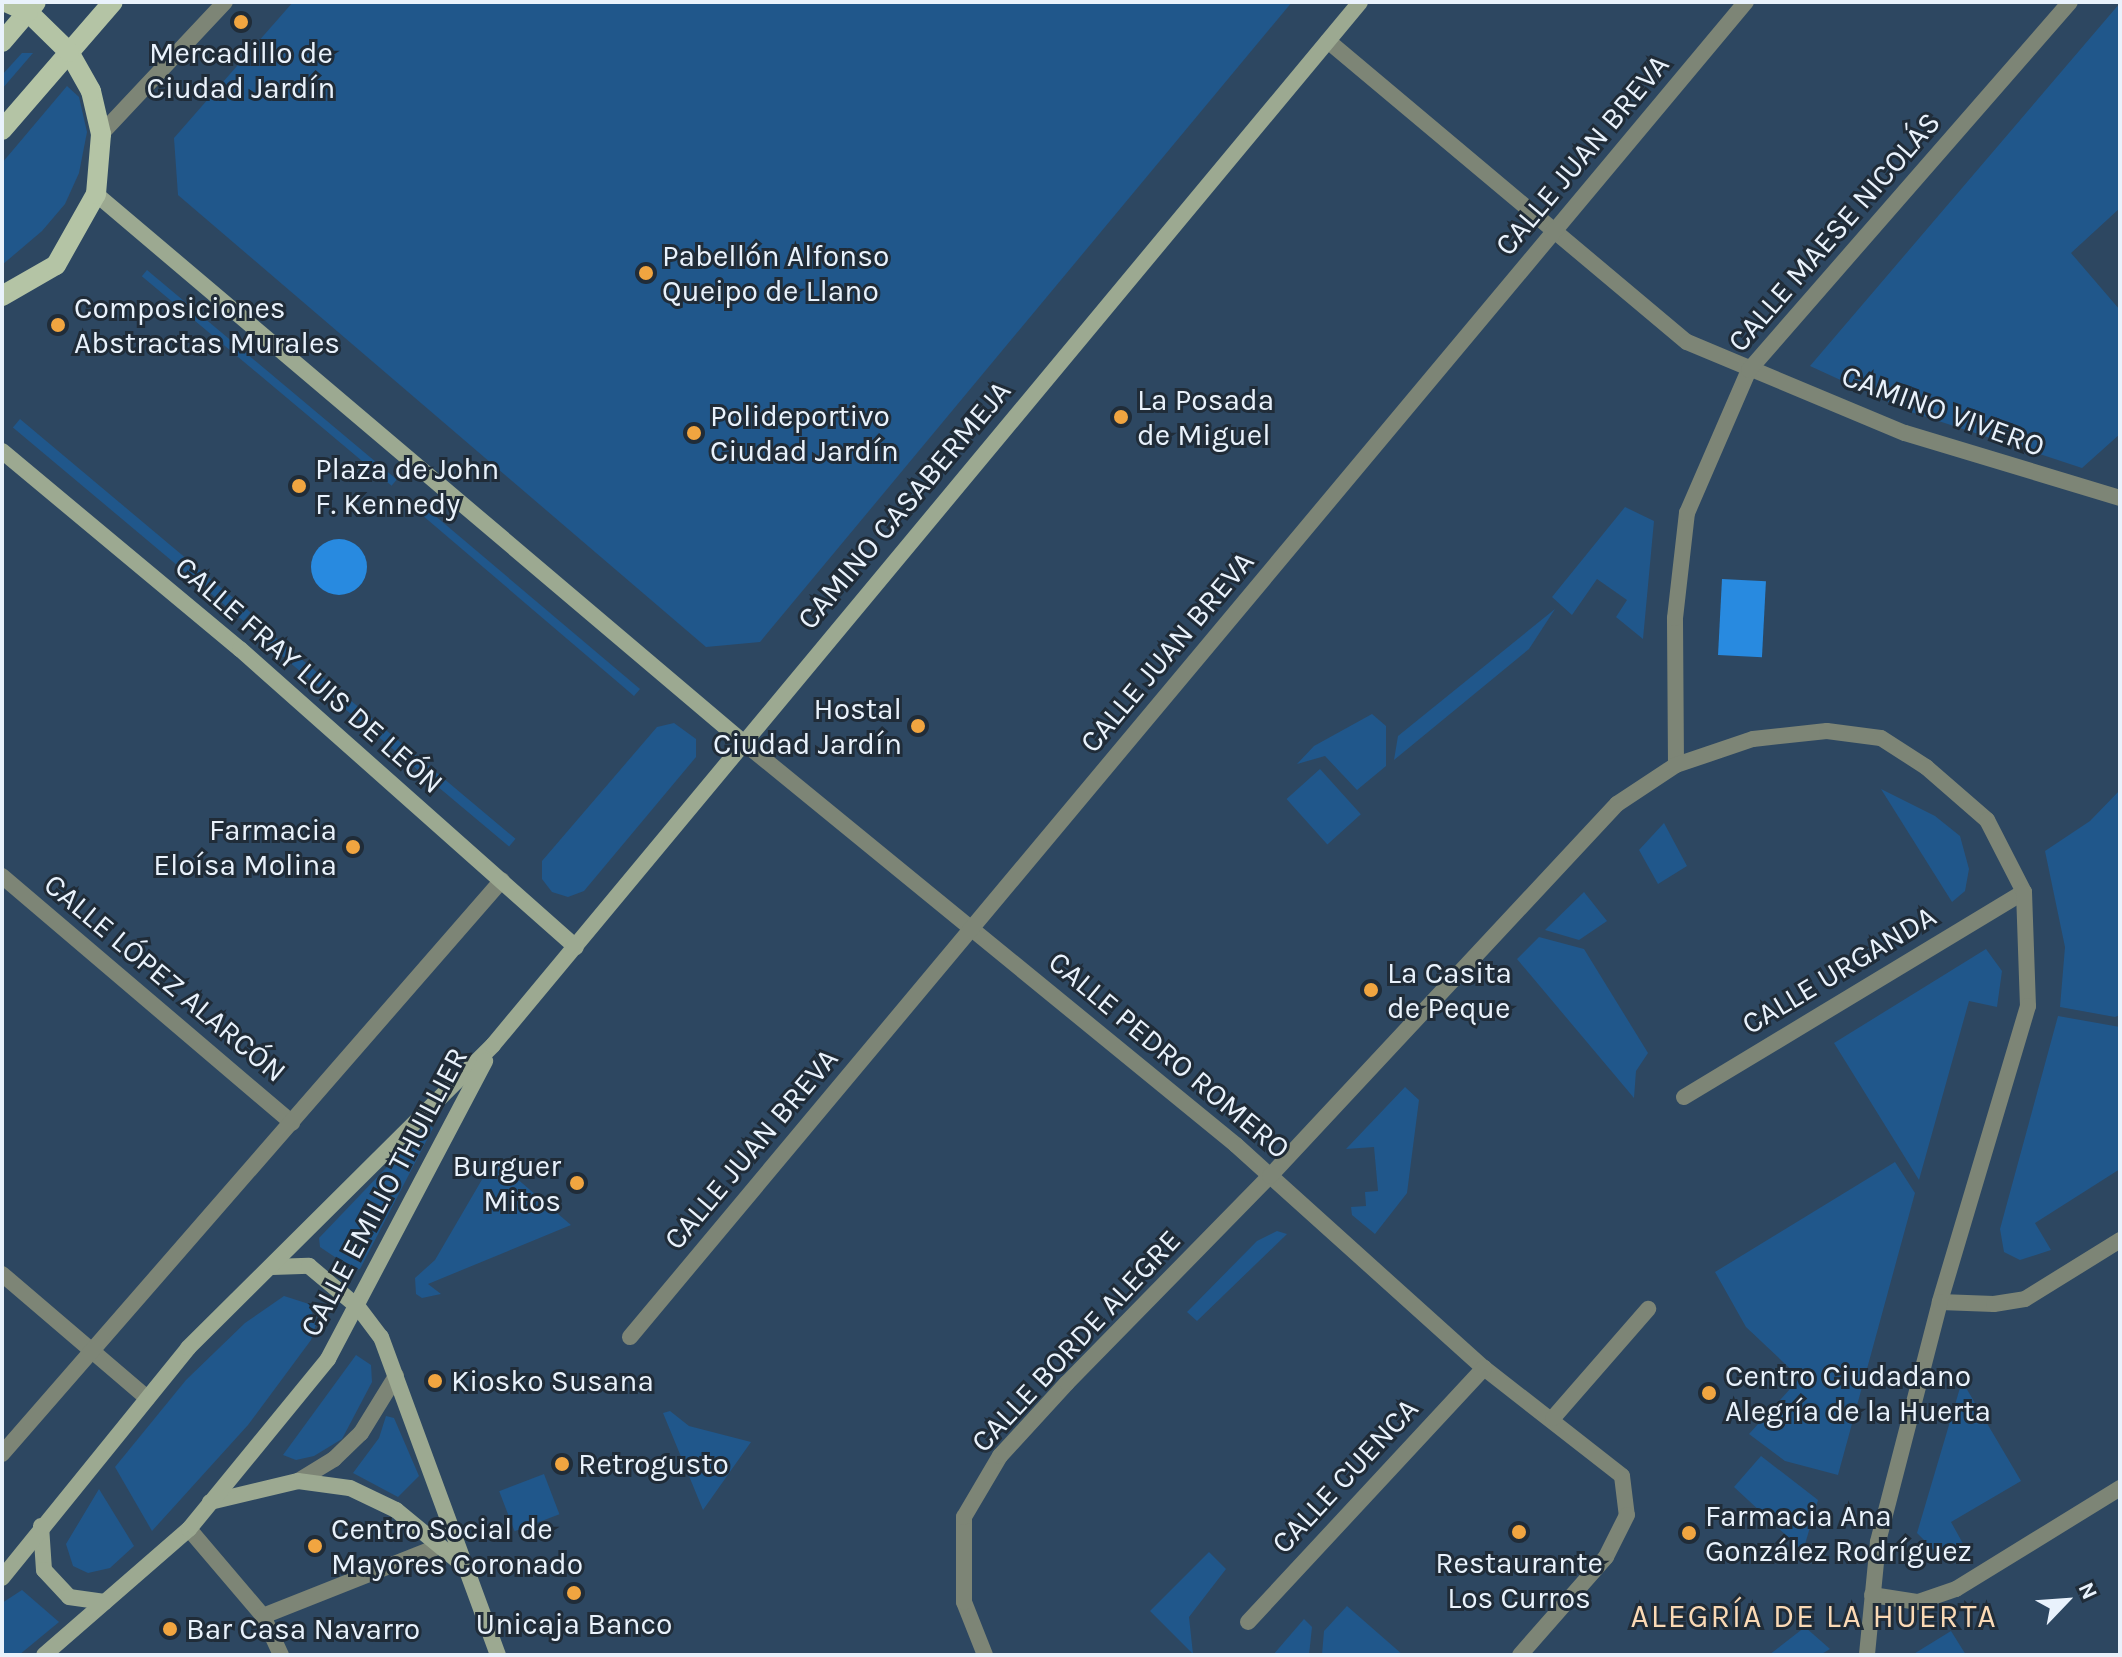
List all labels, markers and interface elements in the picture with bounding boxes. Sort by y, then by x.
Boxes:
marker: Mercadillo de Ciudad Jardín [232,13,250,31]
place label: Mercadillo de Ciudad Jardín [147,35,335,106]
street label: CALLE JUAN BREVA [1487,47,1677,263]
street label: CALLE MAESE NICOLÁS [1720,105,1948,359]
place label: Pabellón Alfonso Queipo de Llano [662,238,889,308]
marker: Pabellón Alfonso Queipo de Llano [637,264,655,282]
place label: Composiciones Abstractas Murales [74,290,340,360]
marker: Composiciones Abstractas Murales [49,316,67,334]
street label: CAMINO VIVERO [1837,358,2049,464]
street label: CAMINO CASABERMEJA [790,374,1018,636]
place label: La Posada de Miguel [1137,382,1274,452]
place label: Polideportivo Ciudad Jardín [710,398,899,468]
marker: La Posada de Miguel [1112,408,1130,426]
marker: Polideportivo Ciudad Jardín [685,424,703,442]
place label: Plaza de John F. Kennedy [315,451,499,522]
marker: Plaza de John F. Kennedy [290,477,308,495]
street label: CALLE JUAN BREVA [1072,544,1262,760]
street label: CALLE FRAY LUIS DE LEÓN [168,549,450,801]
place label: Hostal Ciudad Jardín [713,691,902,762]
marker: Hostal Ciudad Jardín [909,717,927,735]
place label: Farmacia Eloísa Molina [153,812,337,882]
marker: Farmacia Eloísa Molina [344,838,362,856]
street label: CALLE LÓPEZ ALARCÓN [37,866,293,1090]
street label: CALLE URGANDA [1736,898,1942,1042]
street label: CALLE PEDRO ROMERO [1041,944,1297,1166]
place label: La Casita de Peque [1387,955,1512,1026]
marker: La Casita de Peque [1362,981,1380,999]
street label: CALLE EMILIO THUILLIER [293,1041,475,1343]
street label: CALLE JUAN BREVA [656,1041,846,1257]
place label: Burguer Mitos [452,1148,561,1218]
marker: Burguer Mitos [568,1174,586,1192]
street label: CALLE BORDE ALEGRE [964,1222,1188,1460]
place label: Centro Ciudadano Alegría de la Huerta [1725,1358,1991,1428]
place label: Kiosko Susana [451,1363,654,1399]
marker: Kiosko Susana [426,1372,444,1390]
marker: Centro Ciudadano Alegría de la Huerta [1700,1384,1718,1402]
street label: CALLE CUENCA [1264,1391,1426,1561]
place label: Retrogusto [578,1446,729,1482]
marker: Retrogusto [553,1455,571,1473]
place label: Farmacia Ana González Rodríguez [1705,1498,1972,1568]
place label: Centro Social de Mayores Coronado [331,1511,583,1582]
marker: Restaurante Los Curros [1510,1523,1528,1541]
marker: Farmacia Ana González Rodríguez [1680,1524,1698,1542]
marker: Centro Social de Mayores Coronado [306,1537,324,1555]
place label: Restaurante Los Curros [1435,1545,1603,1616]
north arrow [2026,1561,2106,1641]
text: N [2073,1578,2103,1604]
marker: Unicaja Banco [565,1584,583,1602]
district label: ALEGRÍA DE LA HUERTA [1630,1598,1998,1636]
place label: Unicaja Banco [476,1606,672,1642]
place label: Bar Casa Navarro [186,1611,420,1647]
marker: Bar Casa Navarro [161,1620,179,1638]

